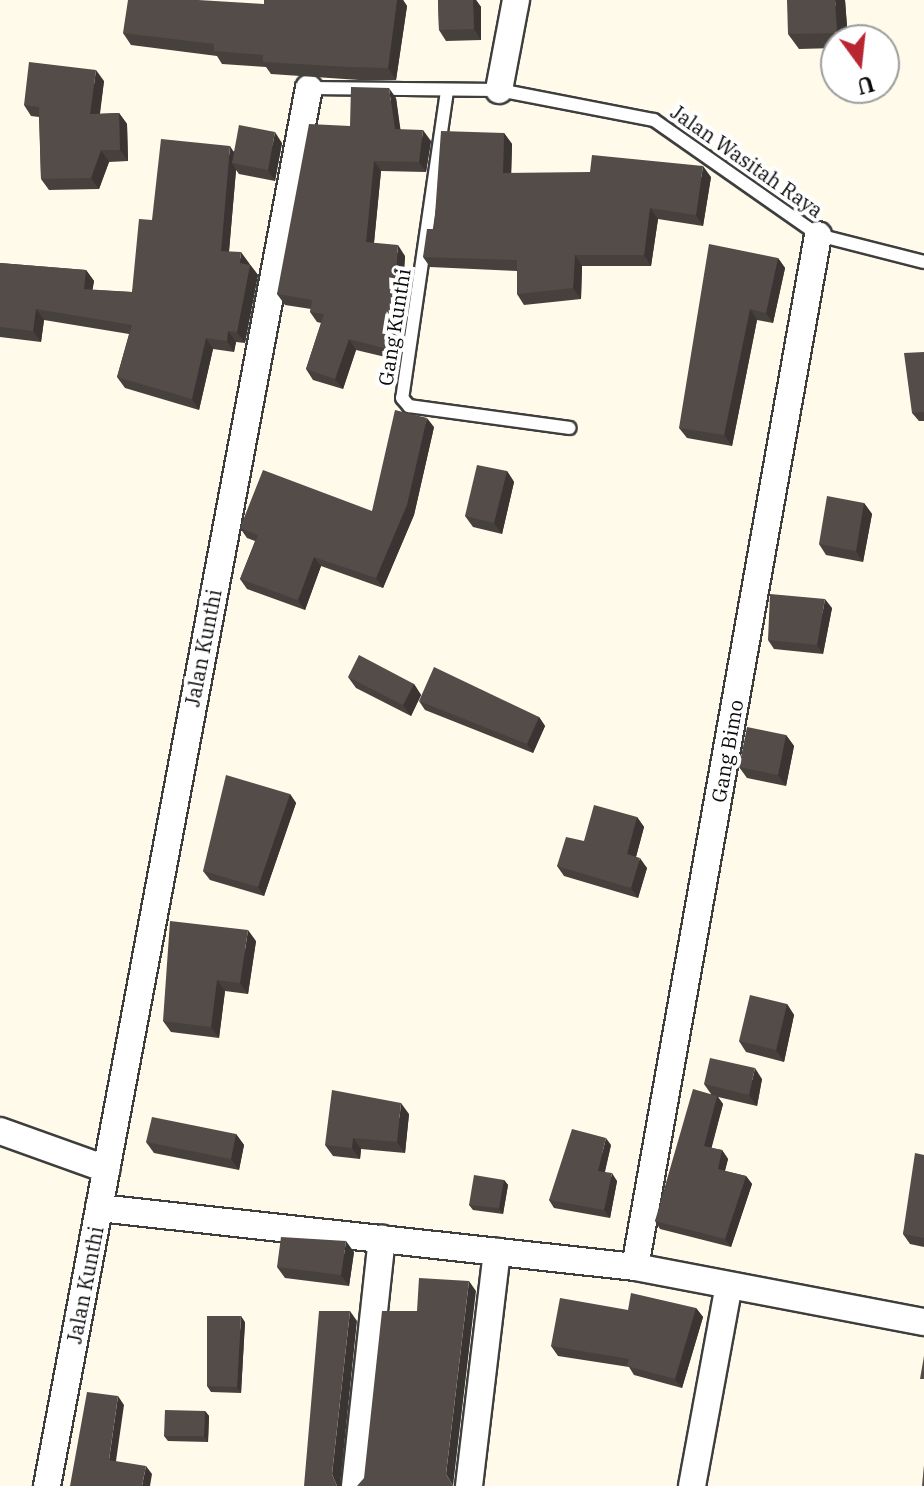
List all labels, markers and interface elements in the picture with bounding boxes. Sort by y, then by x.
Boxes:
north arrow [820,24,900,104]
text: U [854,70,878,102]
street label: Jalan Wasitah Raya [666,100,828,222]
street label: Gang Kunthi [373,267,415,387]
street label: Jalan Kunthi [180,587,226,709]
street label: Gang Bimo [706,698,748,804]
street label: Jalan Kunthi [62,1224,108,1346]

